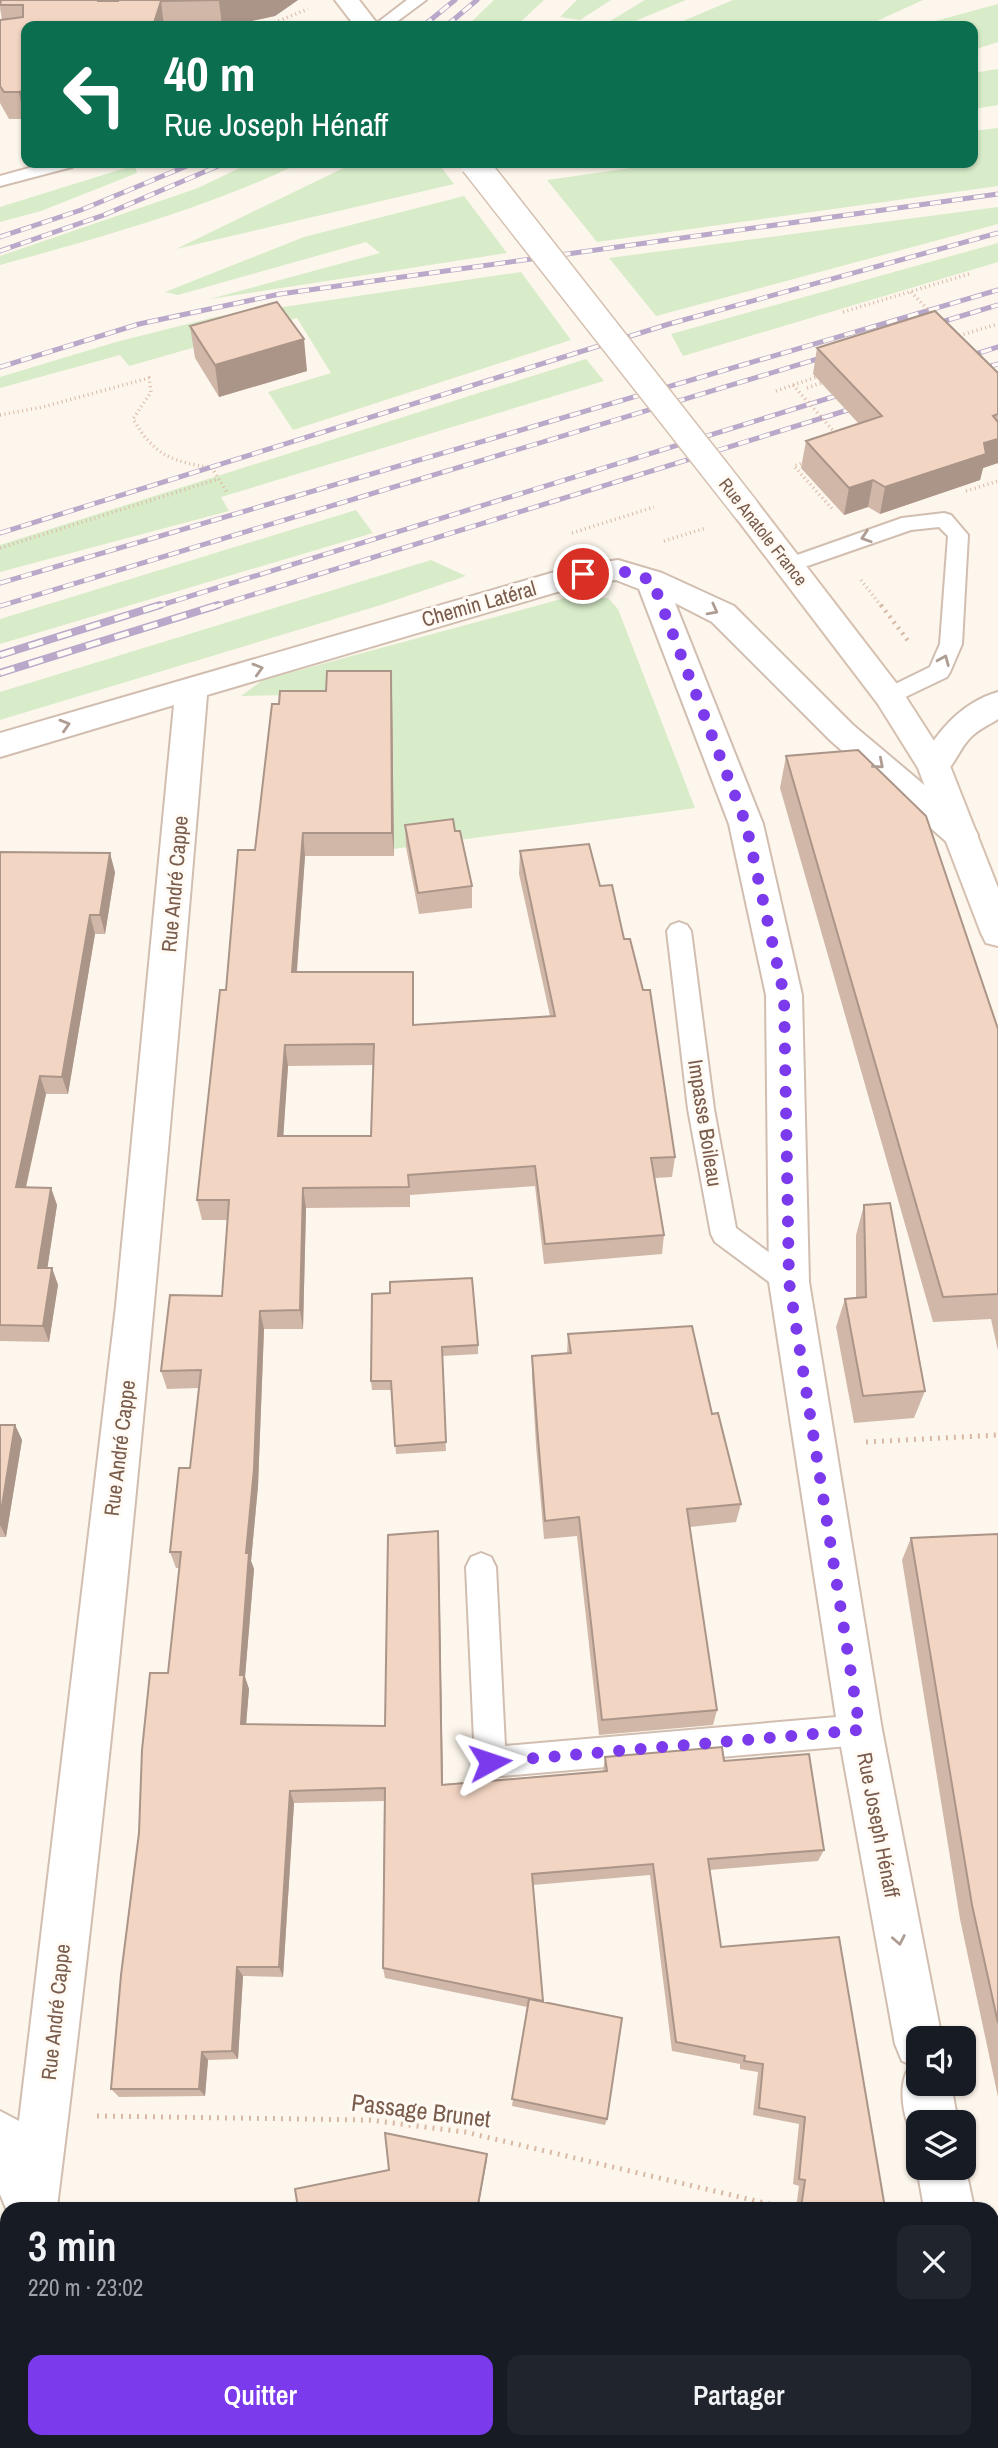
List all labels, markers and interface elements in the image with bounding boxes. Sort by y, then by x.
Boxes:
text: 40 m [164,40,256,106]
icon: left [49,49,140,140]
text: Rue Joseph Hénaff [164,103,388,146]
street label: Rue Anatole France [713,473,813,591]
one-way arrow [860,528,872,543]
pin [553,544,613,604]
icon: arrive [564,555,602,593]
street label: Chemin Latéral [418,573,539,634]
one-way arrow [706,601,718,615]
one-way arrow [936,655,950,668]
one-way arrow [252,662,264,677]
one-way arrow [59,719,71,734]
one-way arrow [871,756,884,768]
street label: Rue André Cappe [154,815,195,953]
street label: Impasse Boileau [681,1057,730,1189]
street label: Rue André Cappe [97,1378,142,1518]
position arrow [453,1725,527,1799]
street label: Rue Joseph Hénaff [850,1750,907,1901]
one-way arrow [891,1934,906,1946]
street label: Rue André Cappe [34,1942,77,2082]
map controls [906,2026,976,2180]
button: sound [906,2026,976,2096]
street label: Passage Brunet [350,2086,493,2134]
button: layers [906,2110,976,2180]
text: 3 min [28,2218,117,2274]
button: close [897,2225,971,2299]
text: 220 m · 23:02 [28,2272,143,2303]
button: Quitter [28,2355,493,2435]
button: Partager [507,2355,971,2435]

